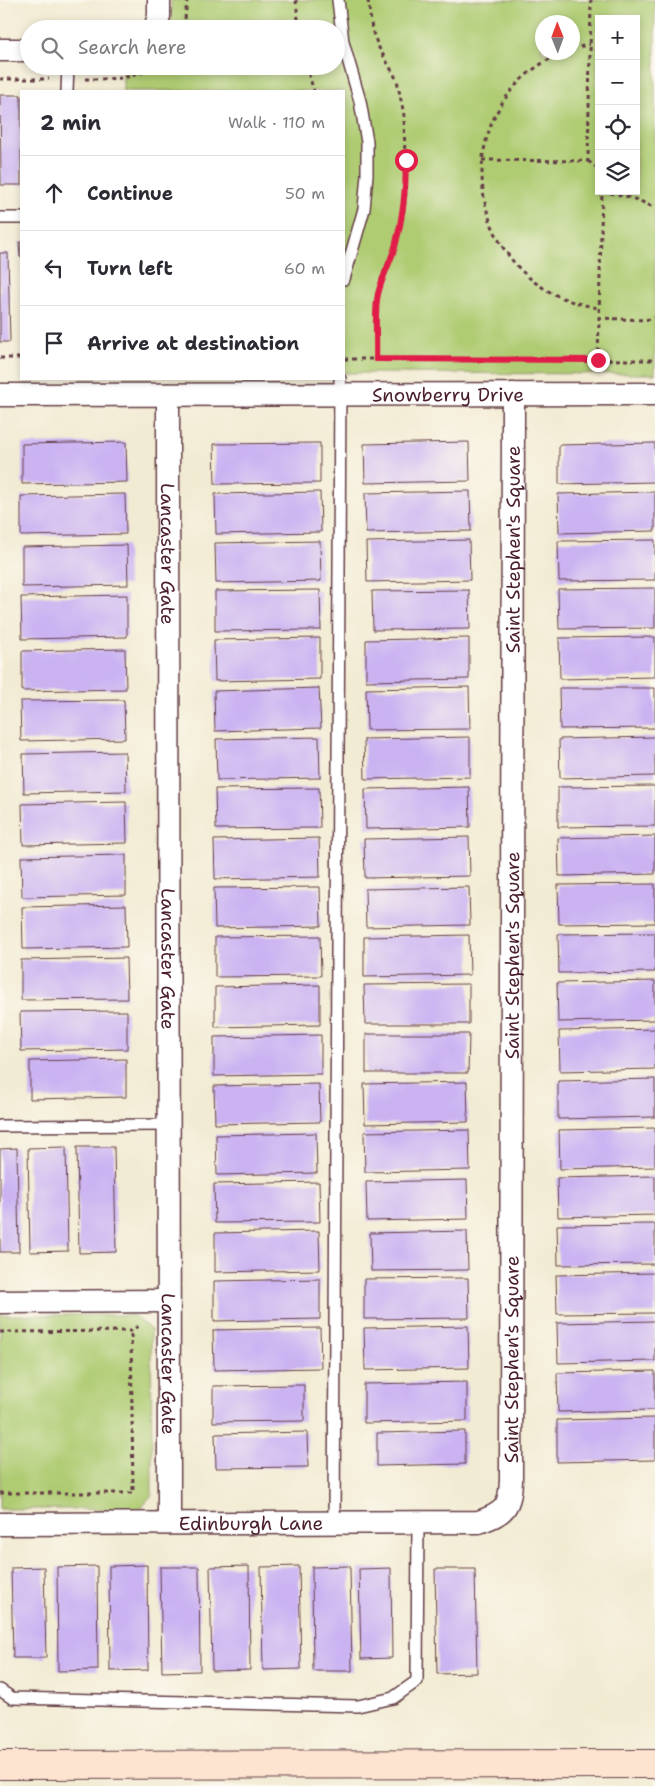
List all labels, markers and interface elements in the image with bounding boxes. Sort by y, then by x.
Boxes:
north arrow [535,15,580,60]
map controls [595,15,640,195]
button: + [595,15,640,60]
search box [20,20,345,75]
icon: search [38,34,66,62]
text: Search here [78,35,187,60]
button: − [595,60,640,105]
button: locate [595,105,640,150]
text: 2 min [40,109,101,137]
text: Walk · 110 m [228,112,325,133]
route start [395,149,418,172]
button: layers [595,150,640,195]
icon: ahead [40,179,68,207]
text: Continue [87,181,173,206]
text: 50 m [285,183,325,204]
icon: left [40,254,68,282]
text: Turn left [87,256,173,281]
text: 60 m [284,258,325,279]
icon: arrive [40,329,68,357]
text: Arrive at destination [87,331,299,356]
route end [587,349,610,372]
street label: Snowberry Drive [372,382,524,407]
street label: Saint Stephen's Square [500,445,525,653]
street label: Lancaster Gate [156,483,181,625]
street label: Saint Stephen's Square [499,851,525,1059]
street label: Lancaster Gate [156,888,181,1030]
street label: Saint Stephen's Square [499,1255,524,1463]
street label: Lancaster Gate [156,1293,181,1435]
street label: Edinburgh Lane [179,1510,323,1536]

